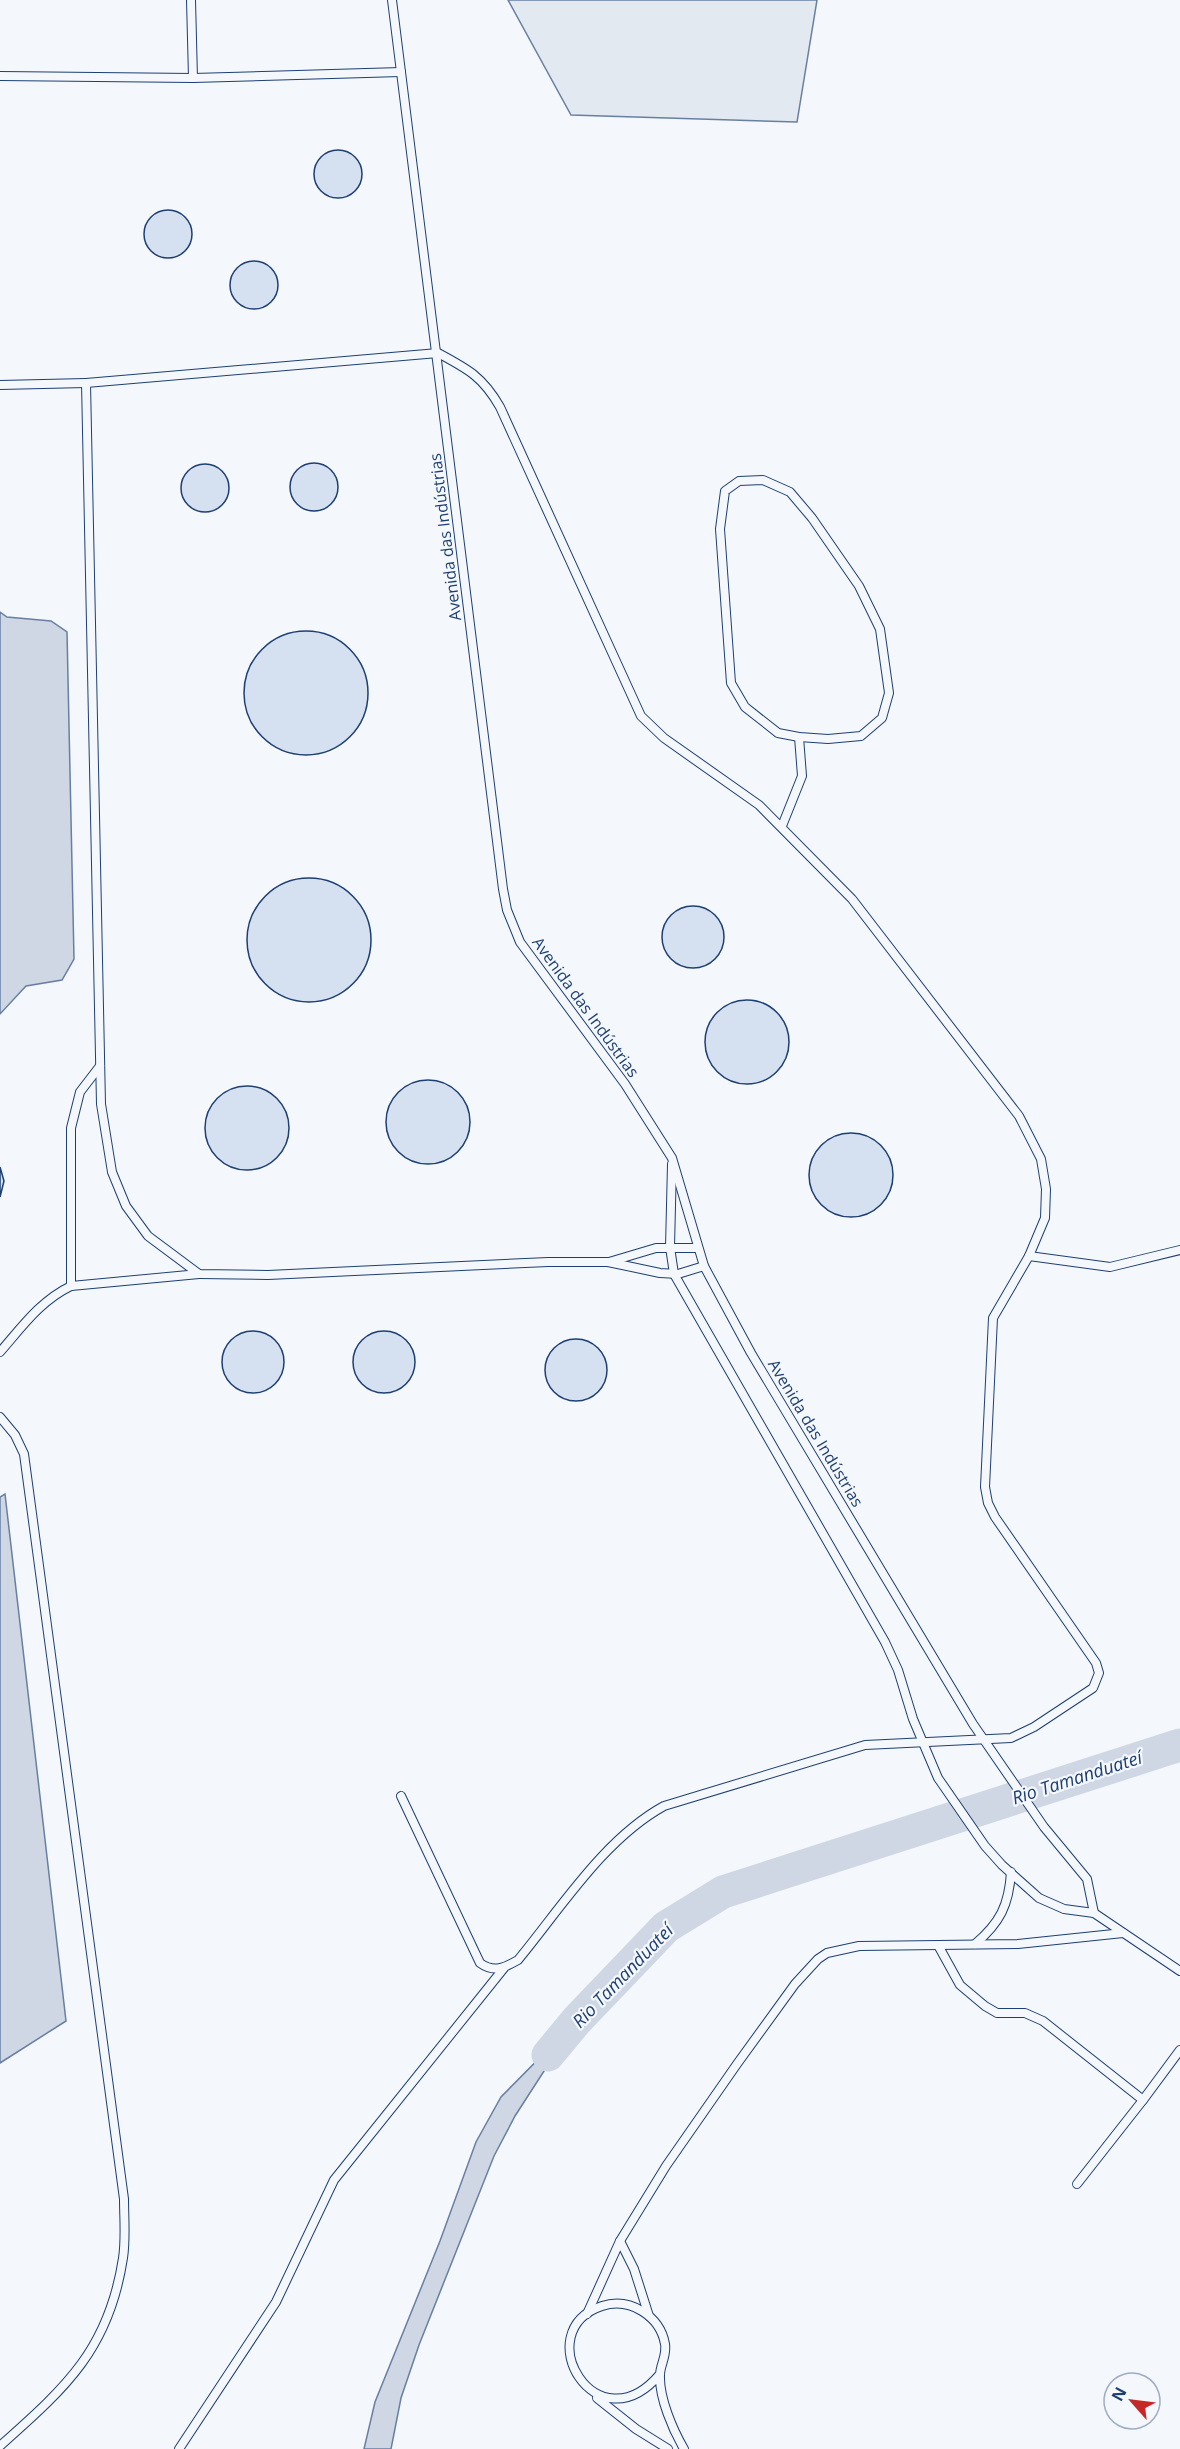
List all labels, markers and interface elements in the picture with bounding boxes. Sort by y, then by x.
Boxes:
street label: Avenida das Indústrias [424,452,466,622]
street label: Avenida das Indústrias [528,932,644,1082]
street label: Avenida das Indústrias [763,1355,869,1511]
water label: Rio Tamanduateí [1009,1744,1147,1809]
water label: Rio Tamanduateí [567,1916,680,2032]
north arrow [1102,2371,1162,2431]
text: N [1106,2383,1132,2405]

